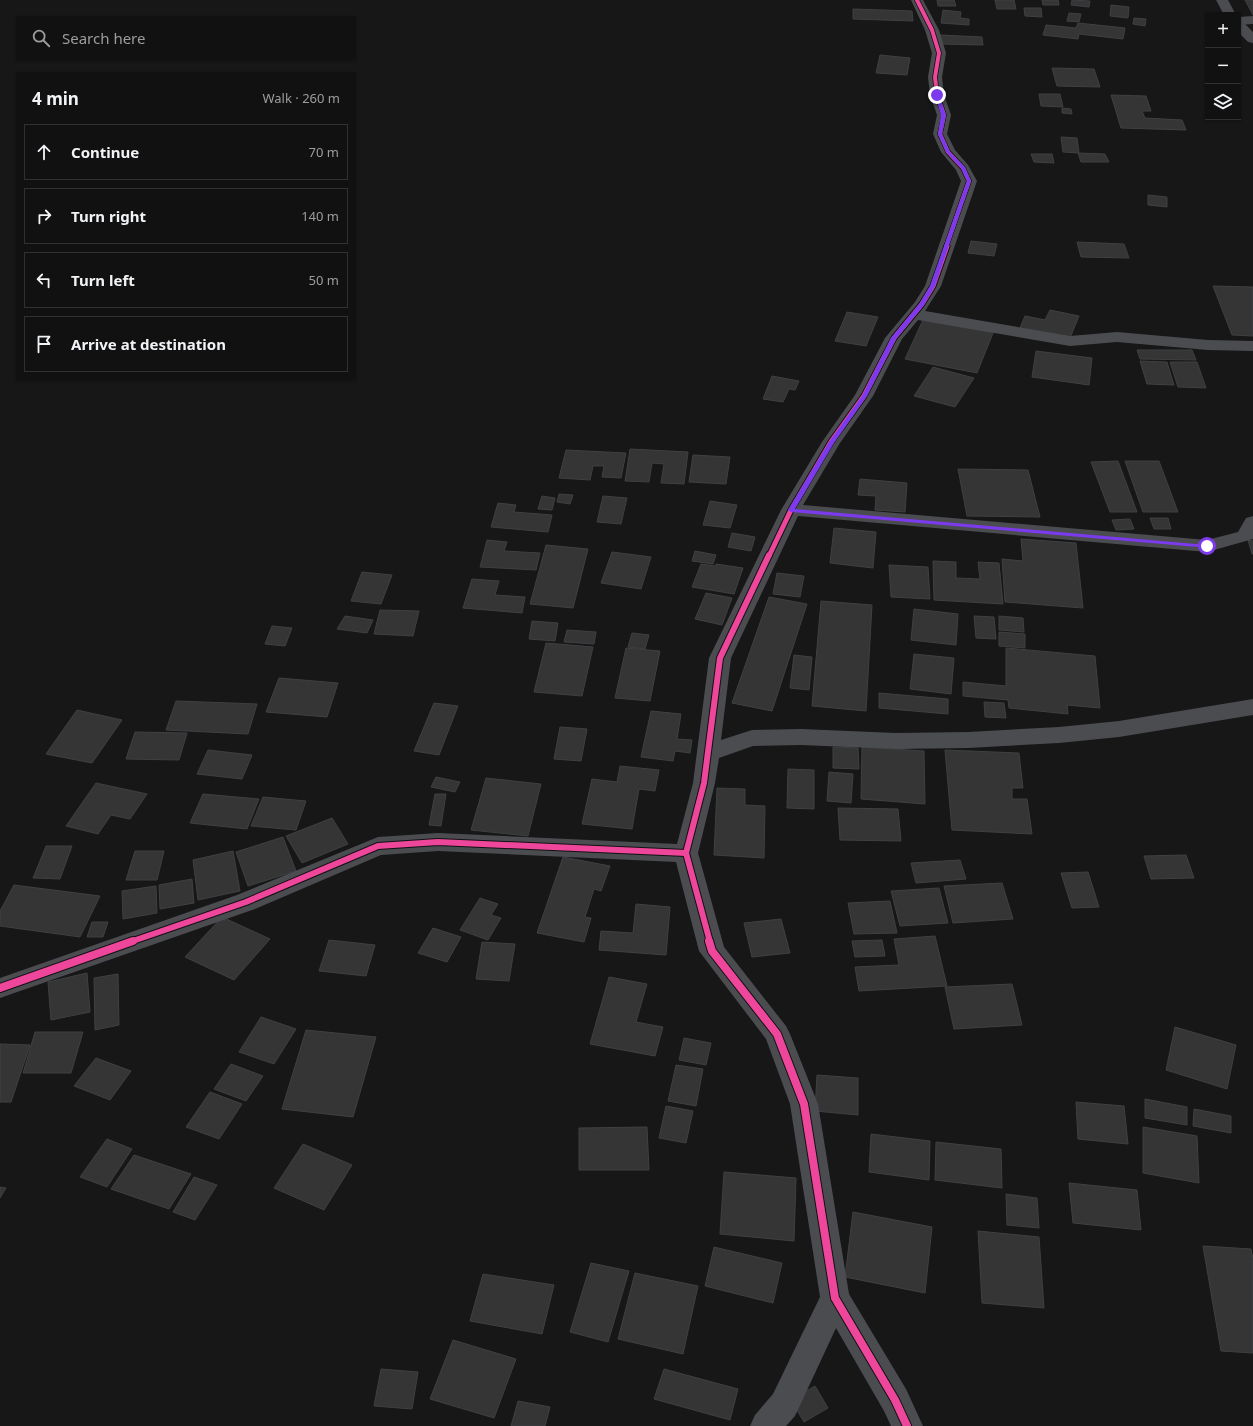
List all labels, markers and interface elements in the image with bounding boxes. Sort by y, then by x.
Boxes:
map controls [1205,12,1241,120]
button: + [1205,12,1241,48]
search box [16,16,356,60]
icon: search [30,27,52,49]
text: Search here [62,28,145,48]
button: − [1205,48,1241,84]
button: layers [1205,84,1241,120]
route end [928,86,946,104]
text: 4 min [32,87,79,110]
text: Walk · 260 m [262,89,340,107]
icon: ahead [33,141,55,163]
text: Continue [71,142,139,162]
text: 70 m [309,143,339,161]
icon: right [33,205,55,227]
text: Turn right [71,206,146,226]
text: 140 m [301,207,339,225]
icon: left [33,269,55,291]
text: Turn left [71,270,135,290]
text: 50 m [309,271,339,289]
icon: arrive [33,333,55,355]
text: Arrive at destination [71,334,226,354]
route start [1198,537,1216,555]

